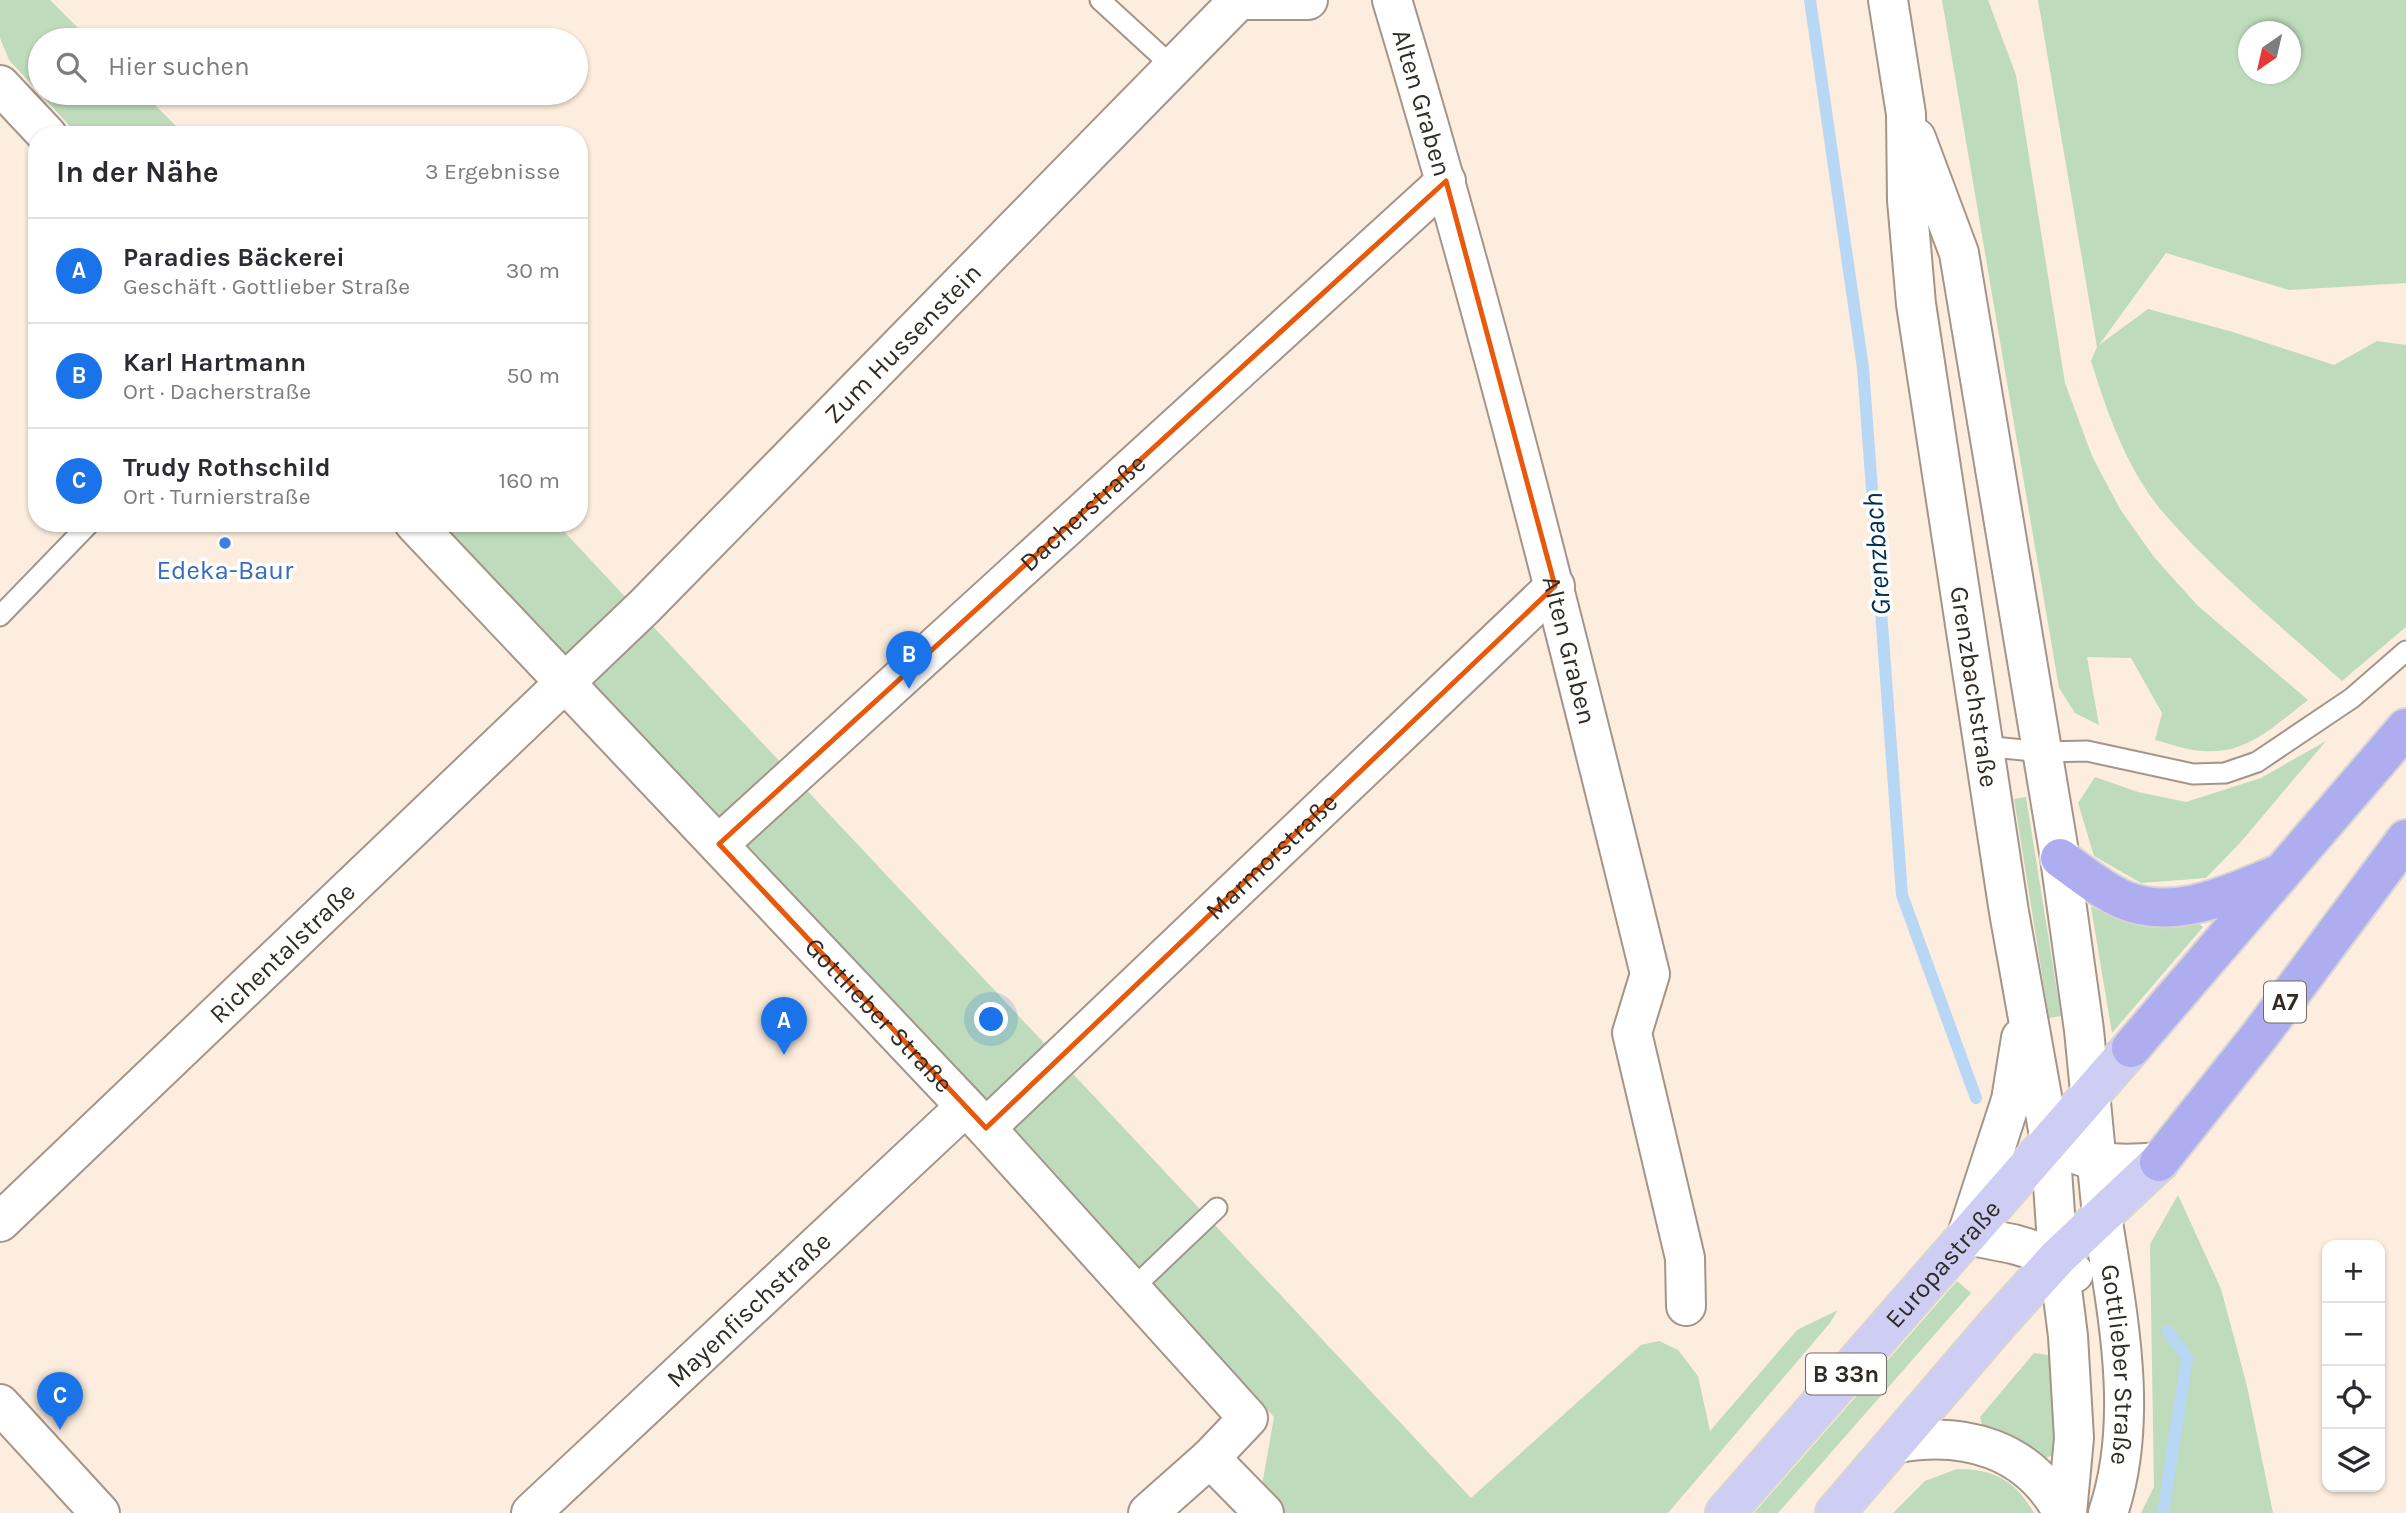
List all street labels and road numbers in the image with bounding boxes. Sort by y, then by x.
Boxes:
street label: Alten Graben [1386,25,1458,180]
street label: Zum Hussenstein [818,257,988,430]
street label: Dacherstraße [1013,448,1152,578]
street label: Alten Graben [1535,573,1603,728]
street label: Grenzbachstraße [1943,584,2005,789]
street label: Marmorstraße [1199,787,1344,927]
street label: Richentalstraße [203,876,362,1030]
street label: Gottlieber Straße [798,931,959,1099]
road number: A7 [2264,982,2306,1022]
street label: Europastraße [1879,1194,2007,1334]
street label: Mayenfischstraße [660,1226,838,1394]
street label: Gottlieber Straße [2094,1262,2139,1467]
road number: B 33n [1806,1354,1886,1394]

